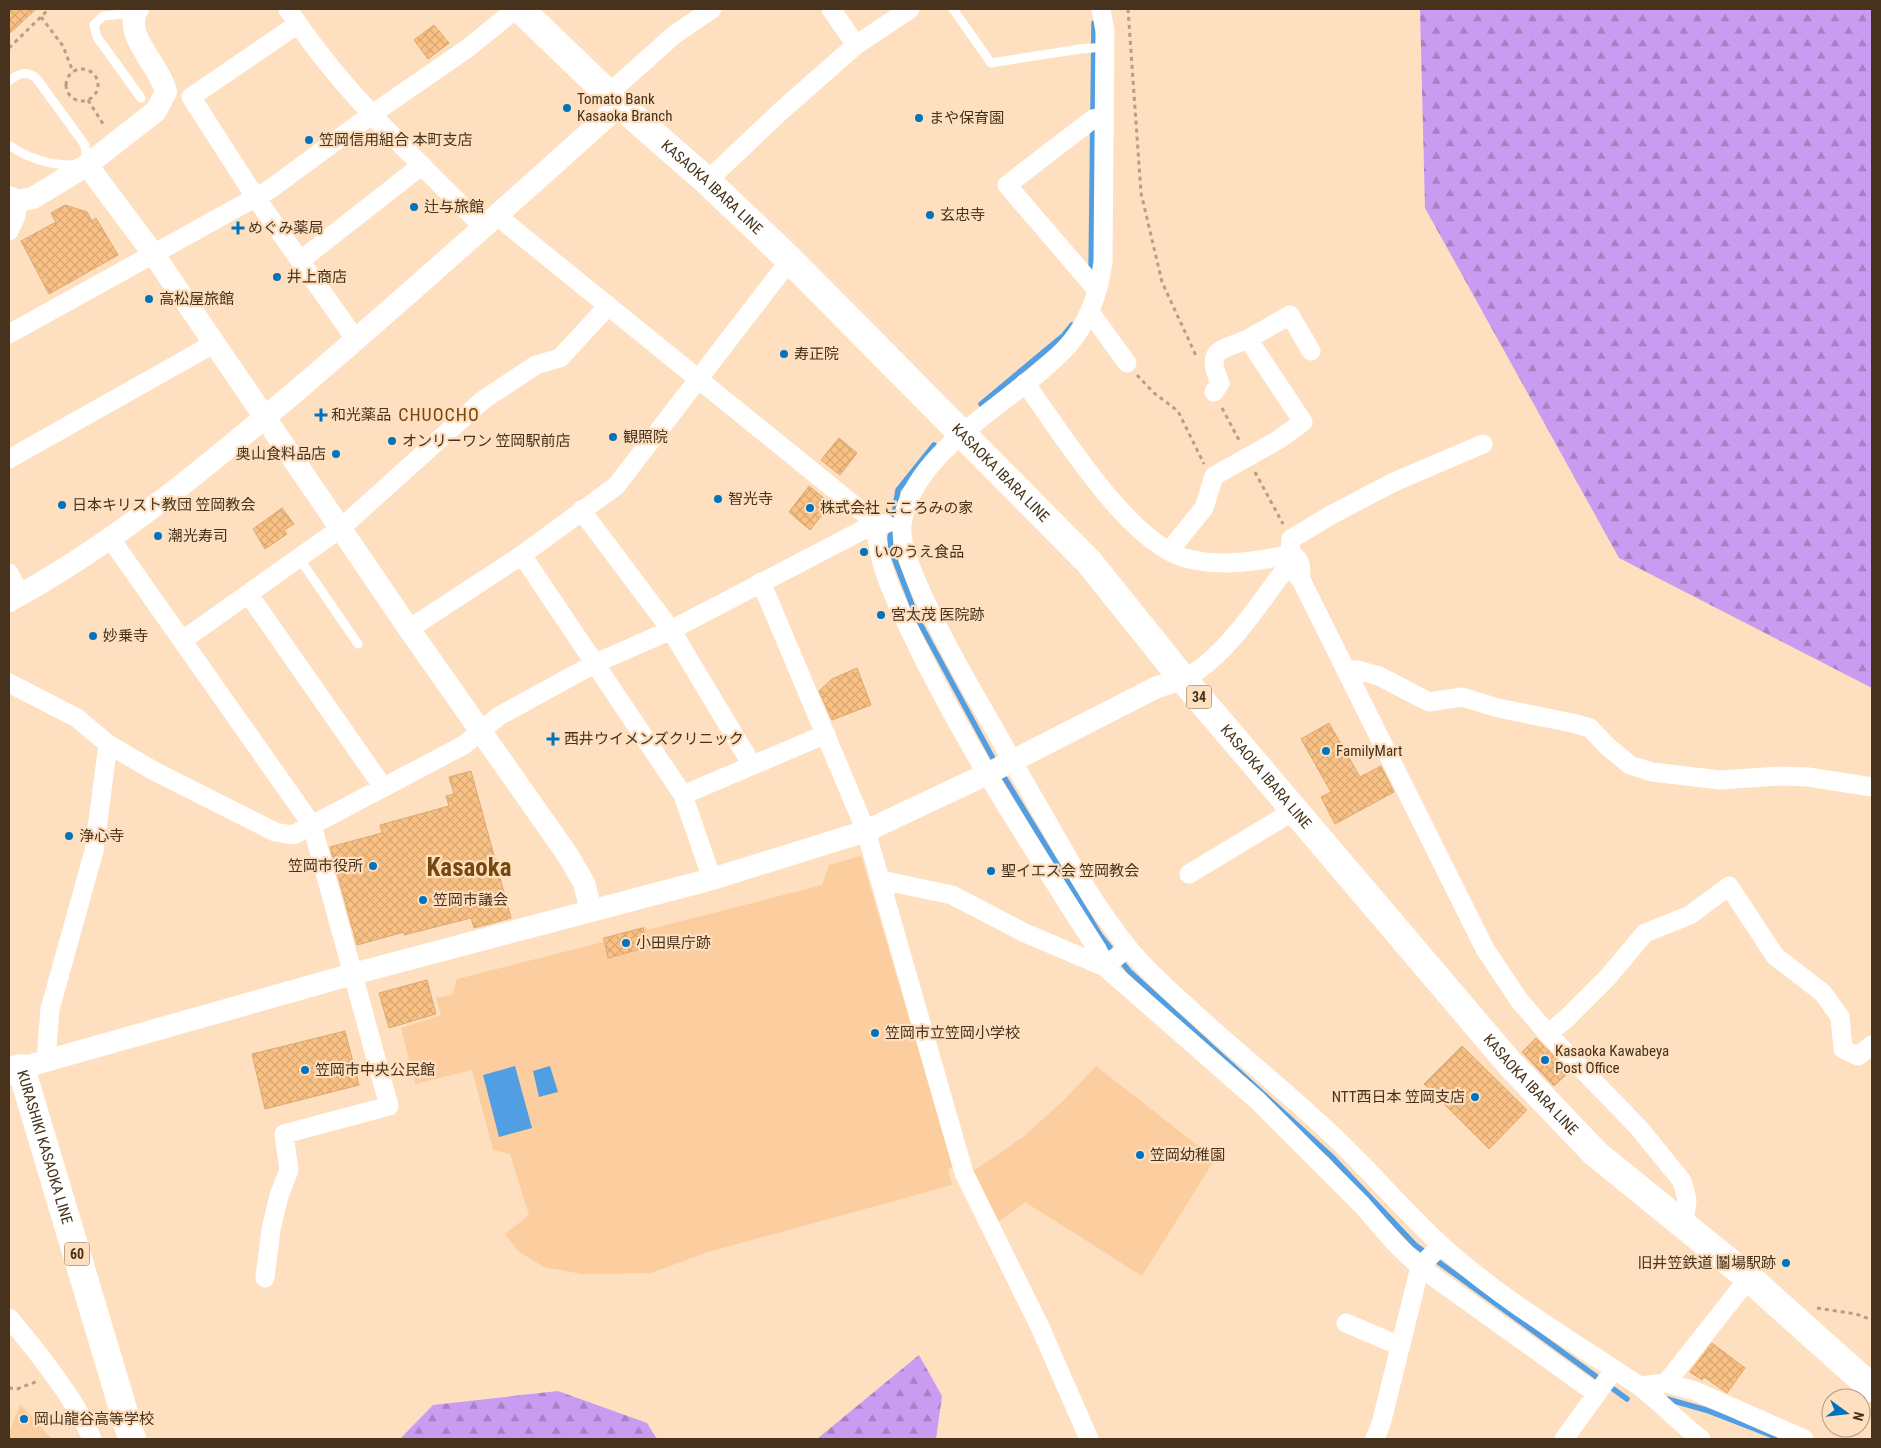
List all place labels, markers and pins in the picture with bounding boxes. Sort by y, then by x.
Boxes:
place label: Tomato Bank Kasaoka Branch [577,90,672,125]
marker: Tomato Bank Kasaoka Branch [561,102,573,114]
place label: まや保育園 [929,109,1004,127]
marker: まや保育園 [913,112,925,124]
place label: 笠岡信用組合 本町支店 [319,131,472,149]
marker: 笠岡信用組合 本町支店 [303,134,315,146]
place label: 辻与旅館 [424,198,484,216]
marker: 辻与旅館 [408,201,420,213]
place label: 玄忠寺 [940,206,985,224]
marker: 玄忠寺 [924,209,936,221]
place label: めぐみ薬局 [248,219,323,237]
marker: めぐみ薬局 [232,222,244,234]
place label: 井上商店 [287,268,347,286]
marker: 井上商店 [271,271,283,283]
place label: 高松屋旅館 [159,290,234,308]
marker: 高松屋旅館 [143,293,155,305]
place label: 寿正院 [794,345,839,363]
marker: 寿正院 [778,348,790,360]
place label: 和光薬品 [331,406,391,424]
marker: 和光薬品 [315,409,327,421]
place label: 観照院 [623,428,668,446]
marker: 観照院 [607,431,619,443]
place label: オンリーワン 笠岡駅前店 [402,432,570,450]
marker: オンリーワン 笠岡駅前店 [386,435,398,447]
place label: 奥山食料品店 [236,445,326,463]
marker: 奥山食料品店 [330,448,342,460]
place label: 智光寺 [728,490,773,508]
marker: 智光寺 [712,493,724,505]
place label: 日本キリスト教団 笠岡教会 [72,496,255,514]
marker: 日本キリスト教団 笠岡教会 [56,499,68,511]
place label: 株式会社 こころみの家 [820,499,973,517]
marker: 株式会社 こころみの家 [804,502,816,514]
place label: 潮光寿司 [168,527,228,545]
marker: 潮光寿司 [152,530,164,542]
place label: いのうえ食品 [874,543,964,561]
marker: いのうえ食品 [858,546,870,558]
place label: 宮太茂 医院跡 [891,606,984,624]
marker: 宮太茂 医院跡 [875,609,887,621]
place label: 妙乗寺 [103,627,148,645]
marker: 妙乗寺 [87,630,99,642]
place label: 西井ウイメンズクリニック [564,730,744,748]
marker: 西井ウイメンズクリニック [546,732,560,746]
place label: FamilyMart [1336,742,1402,760]
marker: FamilyMart [1320,745,1332,757]
place label: 浄心寺 [79,827,124,845]
marker: 浄心寺 [63,830,75,842]
place label: 笠岡市役所 [288,857,363,875]
marker: 笠岡市役所 [367,860,379,872]
place label: 聖イエス会 笠岡教会 [1001,862,1139,880]
marker: 聖イエス会 笠岡教会 [985,865,997,877]
place label: 笠岡市議会 [433,891,508,909]
marker: 笠岡市議会 [417,894,429,906]
place label: 小田県庁跡 [636,934,711,952]
marker: 小田県庁跡 [620,937,632,949]
place label: 笠岡市立笠岡小学校 [885,1024,1020,1042]
marker: 笠岡市立笠岡小学校 [869,1027,881,1039]
place label: Kasaoka Kawabeya Post Office [1555,1042,1669,1077]
marker: Kasaoka Kawabeya Post Office [1539,1054,1551,1066]
place label: 笠岡市中央公民館 [315,1061,435,1079]
marker: 笠岡市中央公民館 [299,1064,311,1076]
place label: NTT西日本 笠岡支店 [1332,1088,1465,1106]
marker: NTT西日本 笠岡支店 [1469,1091,1481,1103]
place label: 笠岡幼稚園 [1150,1146,1225,1164]
marker: 笠岡幼稚園 [1134,1149,1146,1161]
place label: 旧井笠鉄道 鬮場駅跡 [1638,1254,1776,1272]
marker: 旧井笠鉄道 鬮場駅跡 [1780,1257,1792,1269]
place label: 岡山龍谷高等学校 [34,1410,154,1428]
marker: 岡山龍谷高等学校 [18,1413,30,1425]

